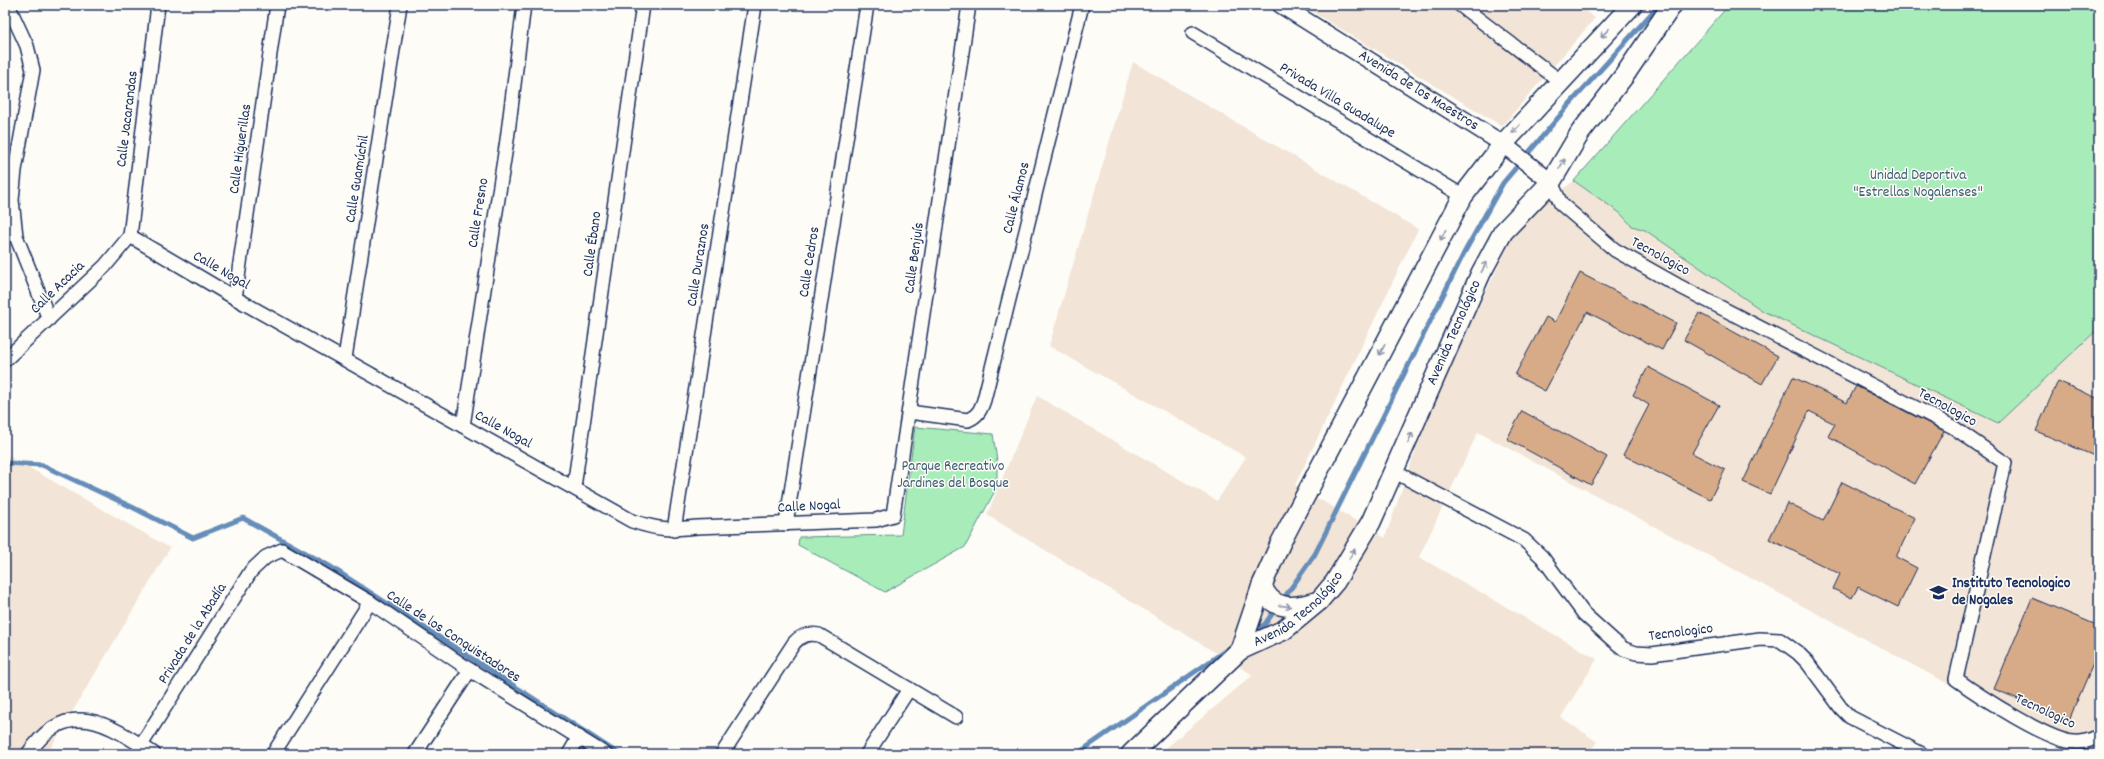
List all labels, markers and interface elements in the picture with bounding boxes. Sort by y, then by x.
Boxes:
one-way arrow [1600,28,1610,38]
street label: Avenida de los Maestros [1354,45,1483,137]
street label: Privada Villa Guadalupe [1275,58,1400,145]
street label: Calle Jacarandas [111,69,145,169]
street label: Calle Higuerillas [224,103,258,195]
one-way arrow [1512,124,1521,134]
street label: Calle Guamúchil [340,133,376,225]
one-way arrow [1558,158,1566,170]
street label: Calle Álamos [997,160,1037,236]
park label: Unidad Deportiva "Estrellas Nogalenses" [1853,165,1983,204]
street label: Calle Fresno [463,176,495,249]
street label: Calle Ébano [578,210,608,278]
street label: Calle Benjuís [899,221,931,295]
street label: Calle Duraznos [682,222,716,308]
street label: Calle Cedros [794,225,826,299]
one-way arrow [1439,229,1446,241]
street label: Tecnologico [1626,232,1694,282]
street label: Calle Nogal [188,246,254,296]
street label: Calle Acacia [26,256,91,320]
one-way arrow [1481,261,1489,273]
street label: Avenida Tecnológico [1422,277,1488,389]
one-way arrow [1378,344,1385,356]
street label: Tecnologico [1913,383,1981,433]
street label: Calle Nogal [470,405,536,455]
one-way arrow [1407,432,1414,444]
park label: Parque Recreativo Jardines del Bosque [897,456,1009,495]
street label: Calle Nogal [777,494,841,520]
one-way arrow [1348,549,1356,560]
street label: Avenida Tecnológico [1250,567,1350,653]
place label: Instituto Tecnologico de Nogales [1952,573,2071,612]
street label: Privada de la Abadía [153,578,233,689]
school or university icon: Instituto Tecnologico de Nogales [1929,583,1949,603]
street label: Calle de los Conquistadores [381,585,525,689]
one-way arrow [1279,602,1292,610]
street label: Tecnologico [1648,618,1715,648]
street label: Tecnologico [2011,688,2079,736]

